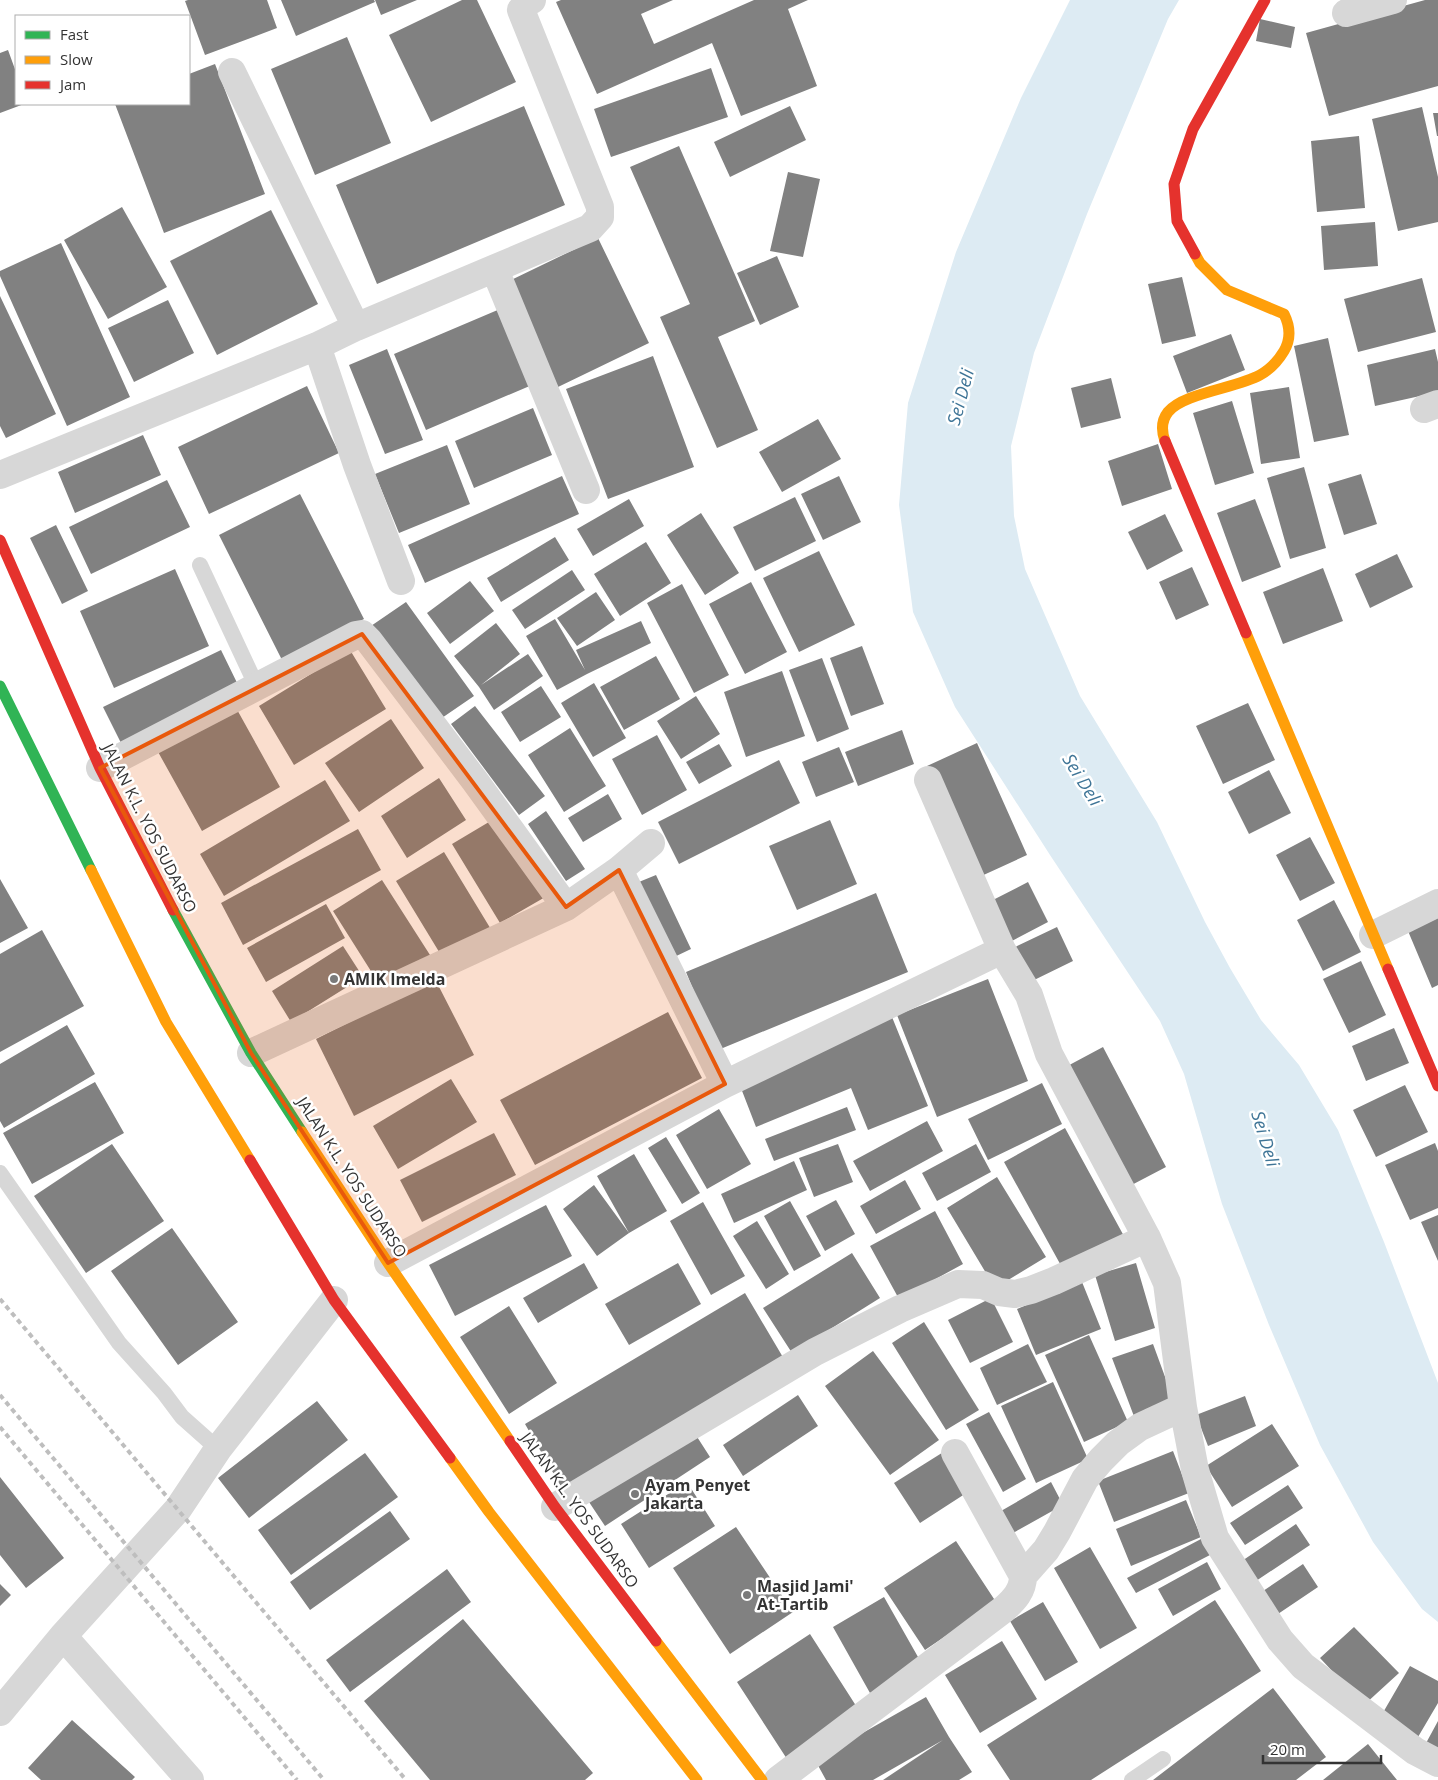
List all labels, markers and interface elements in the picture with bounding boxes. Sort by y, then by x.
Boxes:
legend [15,15,190,105]
text: Fast [60,24,89,44]
text: Slow [60,49,93,69]
text: Jam [58,74,86,94]
water label: Sei Deli [941,366,979,428]
street label: JALAN K.L. YOS SUDARSO [97,738,202,916]
water label: Sei Deli [1057,749,1108,811]
place label: AMIK Imelda [344,968,445,990]
marker: AMIK Imelda [328,973,340,985]
street label: JALAN K.L. YOS SUDARSO [291,1091,412,1262]
water label: Sei Deli [1246,1108,1286,1170]
street label: JALAN K.L. YOS SUDARSO [515,1426,644,1592]
place label: Ayam Penyet Jakarta [643,1474,750,1514]
marker: Ayam Penyet Jakarta [629,1488,641,1500]
place label: Masjid Jami' At-Tartib [757,1575,854,1615]
marker: Masjid Jami' At-Tartib [741,1589,753,1601]
scale bar [1263,1732,1380,1764]
text: 20 m [1270,1739,1305,1759]

